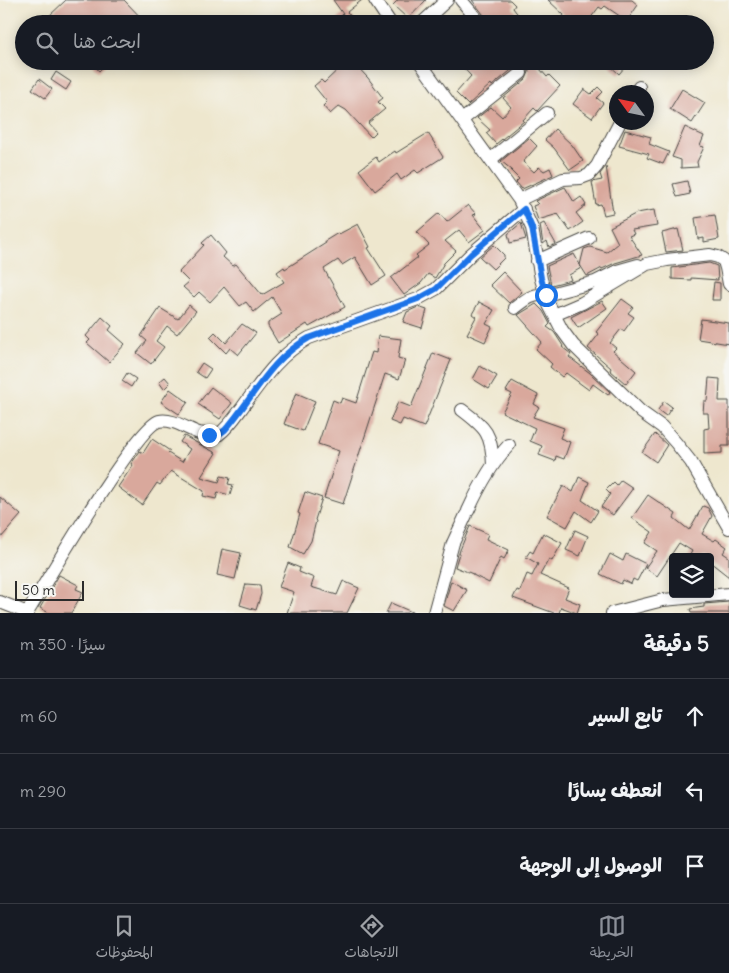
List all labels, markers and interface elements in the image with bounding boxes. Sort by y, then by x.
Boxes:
search box [15,15,714,70]
icon: search [33,29,61,57]
text: ابحث هنا [73,29,141,53]
north arrow [609,85,654,130]
route start [535,284,558,307]
route end [198,424,221,447]
map controls [669,553,714,598]
button: layers [669,553,714,598]
scale bar [15,578,84,601]
text: 50 m [22,581,55,599]
text: 5 دقيقة [643,630,709,657]
text: سيرًا · 350 m [20,634,106,654]
icon: ahead [681,702,709,730]
text: تابع السير [590,703,662,727]
text: 60 m [20,706,58,726]
icon: left [681,777,709,805]
text: انعطف يسارًا [568,778,662,802]
text: 290 m [20,781,66,801]
icon: arrive [681,852,709,880]
text: الوصول إلى الوجهة [519,853,662,877]
tab: المحفوظات [96,912,153,965]
tab: الاتجاهات [344,912,399,965]
tab: الخريطة [590,912,633,965]

